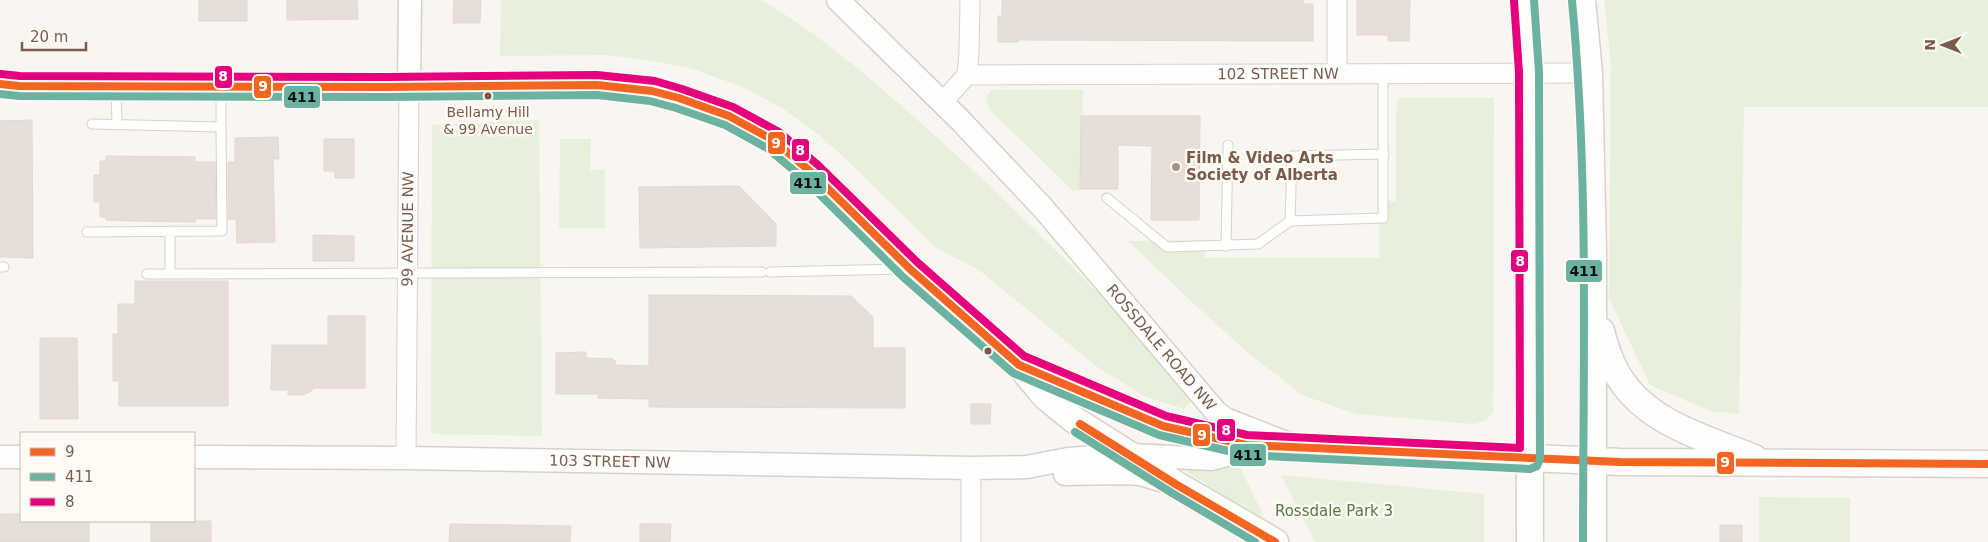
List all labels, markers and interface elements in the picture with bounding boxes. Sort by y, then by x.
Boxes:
scale bar [22,20,86,52]
north arrow [1918,20,1968,70]
text: 20 m [30,28,68,46]
text: N [1922,39,1938,51]
line badge: 8 [214,65,233,89]
street label: 102 STREET NW [1217,65,1339,83]
text: 8 [218,68,228,84]
line badge: 9 [253,75,272,99]
text: 9 [258,78,268,94]
line badge: 411 [283,85,321,109]
text: 411 [287,89,317,105]
marker: Bellamy Hill & 99 Avenue [483,91,493,101]
place label: Bellamy Hill & 99 Avenue [443,104,533,137]
line badge: 9 [767,131,786,155]
text: 9 [771,135,781,151]
line badge: 8 [791,138,810,162]
text: 8 [795,142,805,158]
place label: Film & Video Arts Society of Alberta [1186,149,1338,184]
marker: Film & Video Arts Society of Alberta [1170,161,1182,173]
street label: 99 AVENUE NW [398,171,417,287]
line badge: 411 [789,171,827,195]
text: 411 [793,175,823,191]
line badge: 8 [1510,249,1529,273]
text: 8 [1515,253,1525,269]
line badge: 411 [1565,259,1603,283]
text: 411 [1569,263,1599,279]
street label: ROSSDALE ROAD NW [1103,281,1220,415]
unlabelled marker [983,346,993,356]
line badge: 8 [1216,418,1236,442]
text: 8 [1221,422,1231,438]
line badge: 9 [1192,423,1211,447]
text: 9 [1197,427,1207,443]
legend [20,432,195,522]
text: 9 [65,443,75,461]
line badge: 411 [1229,443,1267,467]
text: 411 [1233,447,1263,463]
line badge: 9 [1716,451,1735,475]
street label: 103 STREET NW [549,452,671,472]
text: 9 [1720,454,1730,470]
text: 411 [65,468,94,486]
text: 8 [65,493,75,511]
park label: Rossdale Park 3 [1275,502,1393,520]

